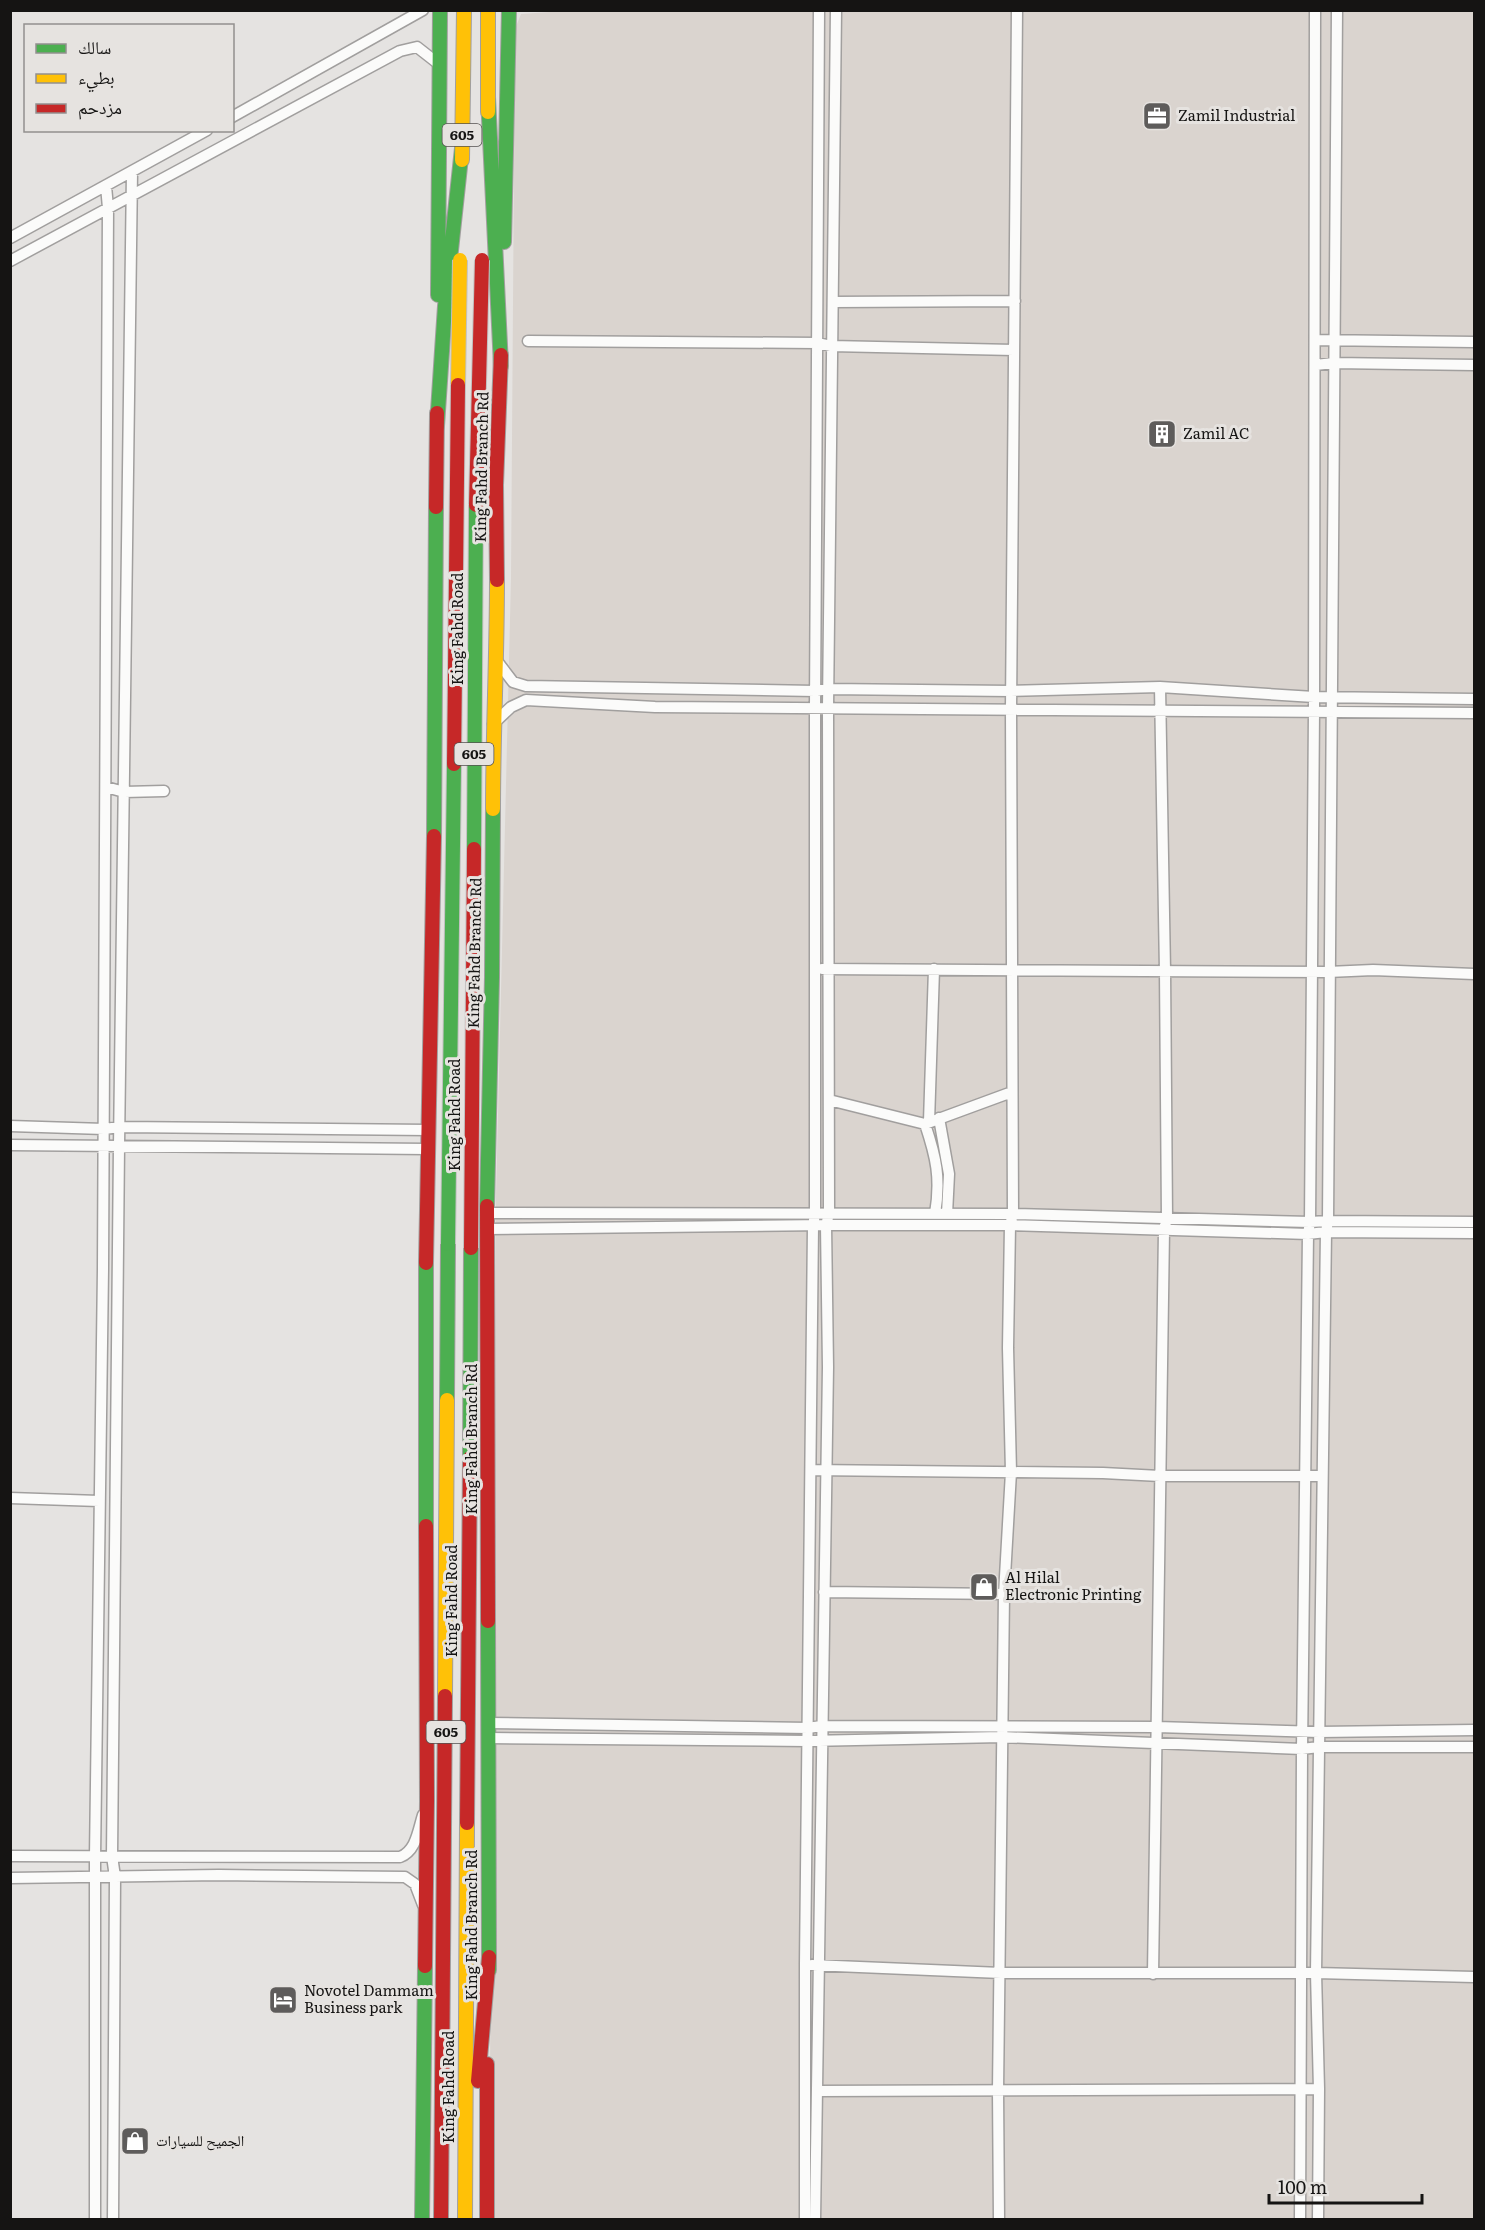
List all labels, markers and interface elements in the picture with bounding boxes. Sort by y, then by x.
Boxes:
legend [24,24,234,132]
text: سالك [78,33,111,60]
text: بطيء [78,63,115,93]
text: مزدحم [78,93,122,120]
office icon: Zamil Industrial [1141,100,1173,132]
place label: Zamil Industrial [1178,103,1295,126]
road number: 605 [442,124,482,146]
street label: King Fahd Branch Rd [468,391,493,543]
building icon: Zamil AC [1146,418,1178,450]
place label: Zamil AC [1183,421,1250,444]
street label: King Fahd Road [445,573,468,685]
road number: 605 [454,743,494,765]
street label: King Fahd Branch Rd [461,877,486,1029]
street label: King Fahd Road [442,1059,465,1171]
street label: King Fahd Branch Rd [459,1363,482,1515]
street label: King Fahd Road [439,1545,462,1657]
place label: Al Hilal Electronic Printing [1005,1565,1142,1605]
shop icon: Al Hilal Electronic Printing [968,1571,1000,1603]
road number: 605 [426,1721,466,1743]
street label: King Fahd Branch Rd [459,1849,482,2001]
place label: Novotel Dammam Business park [304,1978,434,2018]
hotel icon: Novotel Dammam Business park [267,1984,299,2016]
street label: King Fahd Road [436,2031,459,2143]
shop icon: الجميح للسيارات [119,2125,151,2157]
place label: الجميح للسيارات [156,2128,244,2151]
scale bar [1269,2167,1422,2205]
text: 100 m [1278,2173,1327,2200]

